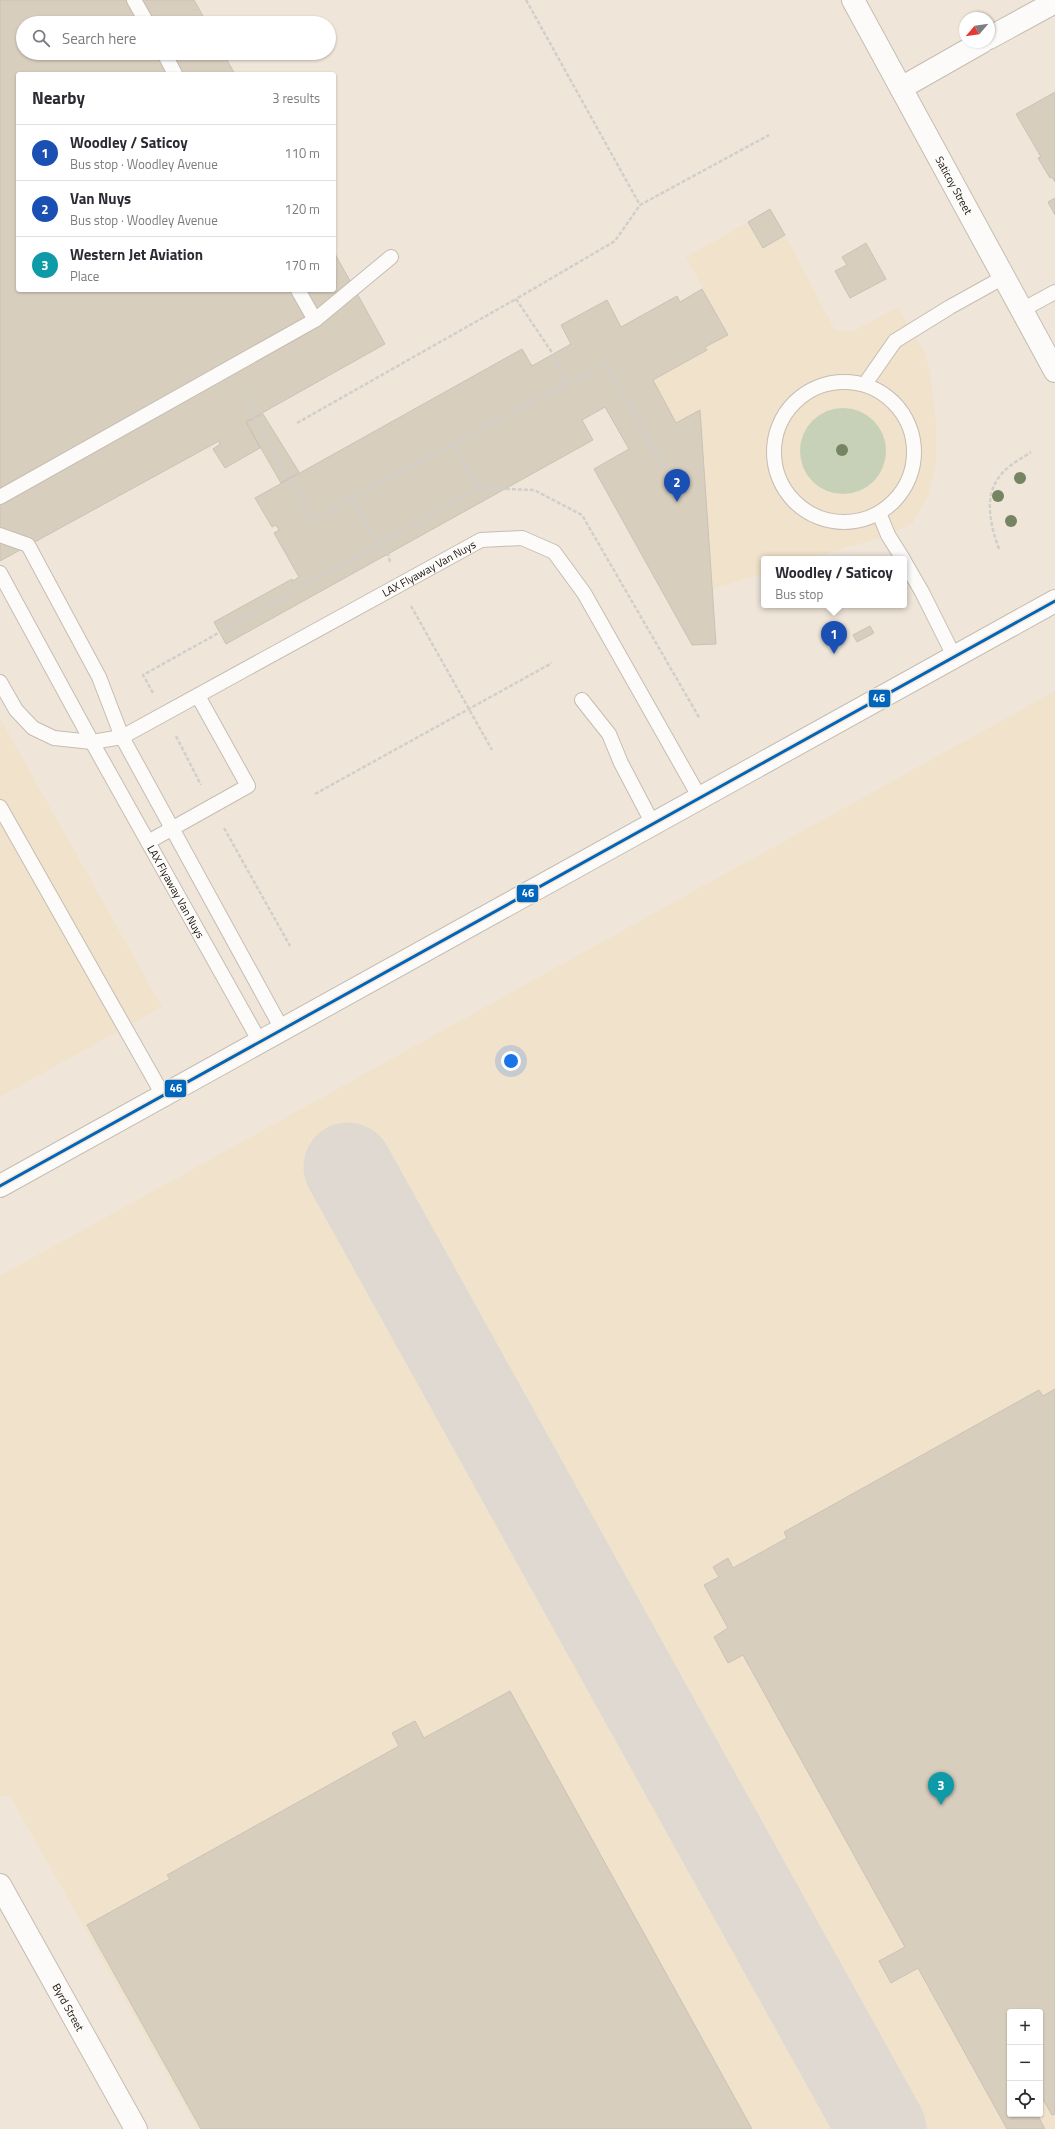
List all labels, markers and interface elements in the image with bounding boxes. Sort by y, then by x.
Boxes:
north arrow [959,12,995,48]
search box [16,16,336,60]
icon: search [30,27,52,49]
text: Search here [62,27,136,50]
text: Nearby [32,85,85,111]
text: 3 results [272,88,320,108]
text: Woodley / Saticoy [70,131,188,154]
text: 1 [41,143,49,163]
text: 110 m [284,143,320,163]
street label: Saticoy Street [931,153,976,218]
text: Bus stop · Woodley Avenue [70,154,218,174]
text: Van Nuys [70,187,131,210]
text: 2 [41,199,49,219]
text: 120 m [284,199,320,219]
text: Bus stop · Woodley Avenue [70,210,218,230]
text: Western Jet Aviation [70,243,203,266]
text: 3 [41,255,49,275]
text: 170 m [284,255,320,275]
text: Place [70,266,99,286]
pin: 2 [664,469,690,502]
street label: LAX Flyaway Van Nuys [379,536,479,601]
popup [761,556,907,608]
text: Woodley / Saticoy [775,561,893,584]
text: Bus stop [775,584,823,604]
pin: 1 [821,621,847,654]
line badge: 46 [868,689,891,708]
text: 46 [873,690,885,706]
street label: LAX Flyaway Van Nuys [143,842,208,941]
line badge: 46 [516,884,539,903]
text: 46 [522,885,534,901]
your location [501,1051,521,1071]
line badge: 46 [164,1079,187,1098]
text: 46 [170,1080,182,1096]
pin: 3 [928,1772,954,1805]
street label: Byrd Street [48,1981,88,2034]
map controls [1007,2009,1043,2117]
button: + [1007,2009,1043,2045]
button: − [1007,2045,1043,2081]
button: locate [1007,2081,1043,2117]

